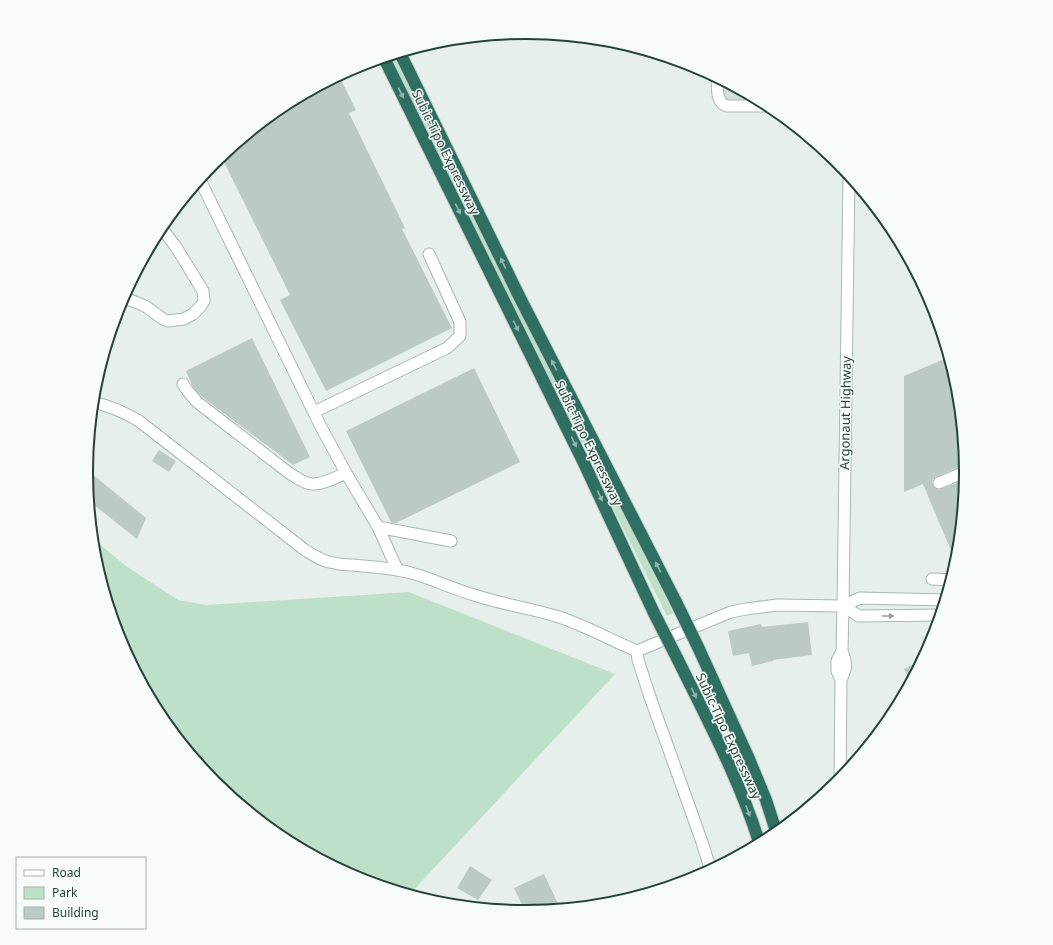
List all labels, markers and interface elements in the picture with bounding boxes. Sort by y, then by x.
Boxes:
street label: Subic-Tipo Expressway [408,86,484,218]
one-way arrow [398,87,404,98]
one-way arrow [455,204,461,215]
one-way arrow [500,257,506,269]
one-way arrow [513,320,519,332]
street label: Argonaut Highway [835,355,855,470]
one-way arrow [551,359,557,370]
street label: Subic-Tipo Expressway [551,377,627,509]
one-way arrow [571,437,577,448]
one-way arrow [597,491,603,502]
one-way arrow [655,562,661,573]
one-way arrow [882,613,895,619]
street label: Subic-Tipo Expressway [692,670,766,802]
one-way arrow [691,687,697,699]
one-way arrow [745,806,751,818]
legend [16,857,146,929]
text: Road [52,864,81,881]
text: Park [52,884,78,901]
text: Building [52,904,99,921]

